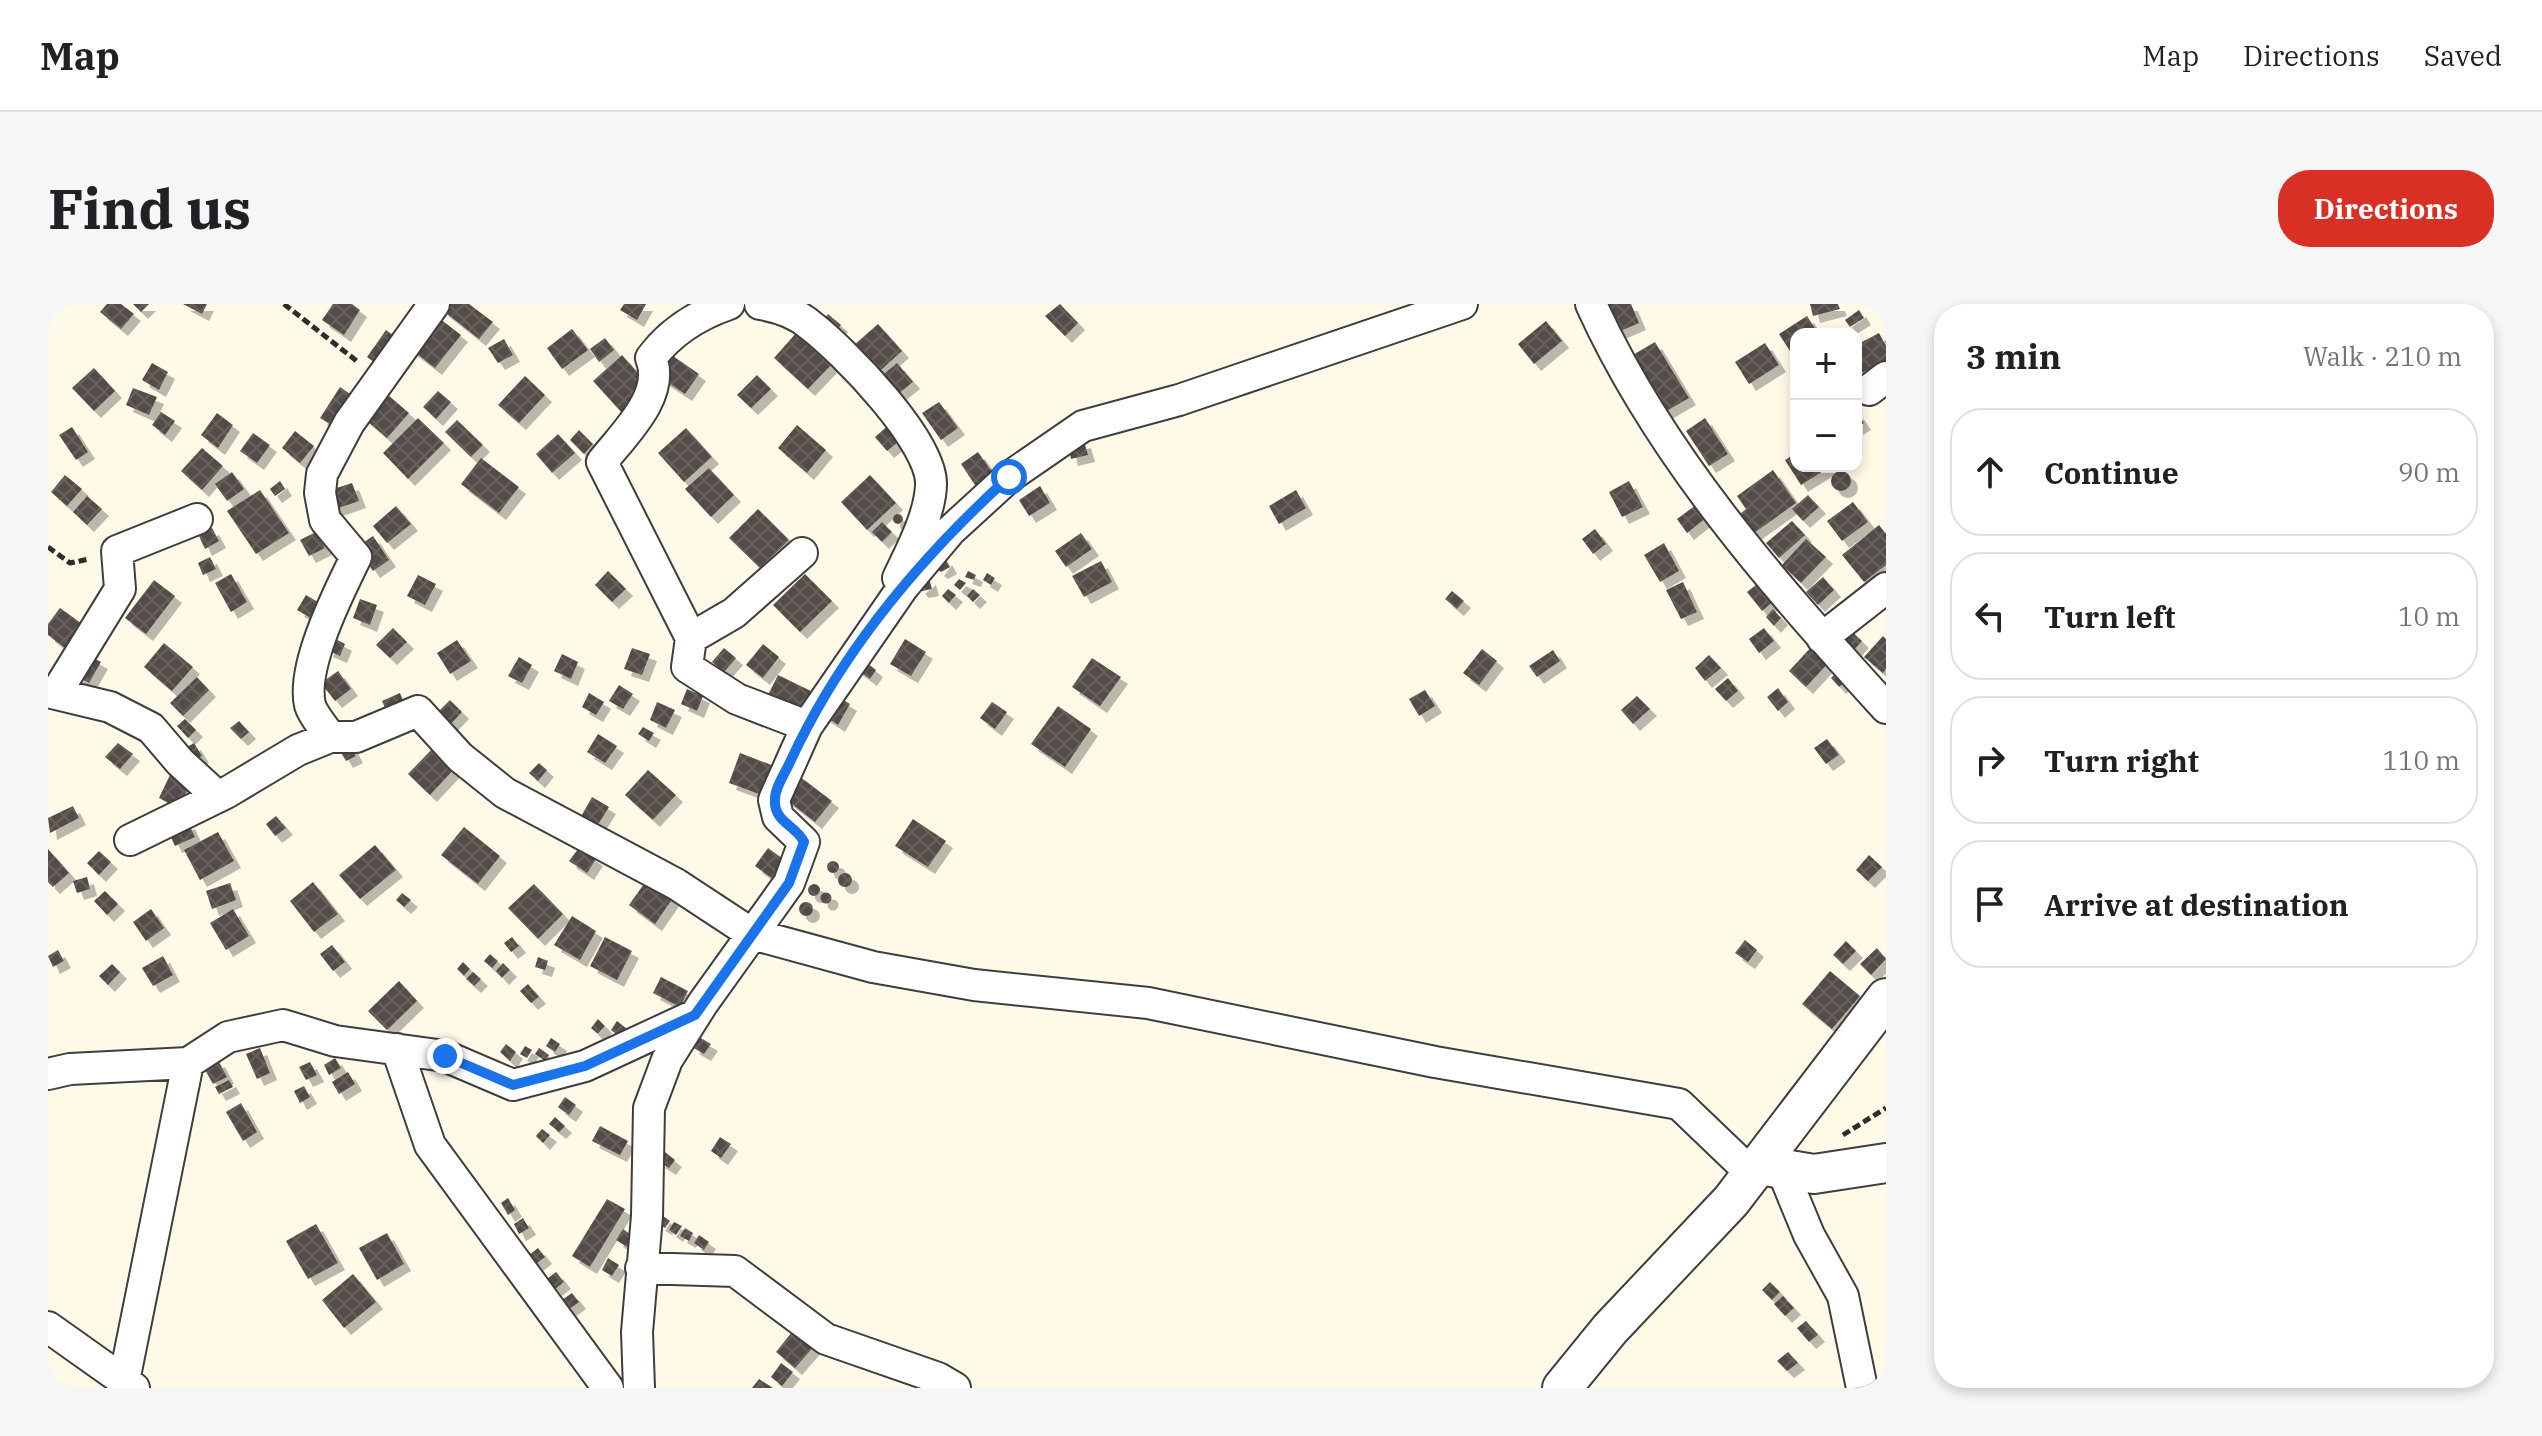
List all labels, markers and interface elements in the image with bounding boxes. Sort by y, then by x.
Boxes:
text: Map [40,31,120,80]
text: Map [2142,37,2199,74]
text: Directions [2243,37,2380,74]
text: Saved [2424,37,2502,74]
button: Directions [2278,170,2494,247]
text: Find us [48,172,251,244]
map controls [1790,328,1862,472]
button: + [1790,328,1862,400]
text: 3 min [1966,334,2061,378]
text: Walk · 210 m [2303,339,2462,373]
button: − [1790,400,1862,472]
icon: ahead [1968,450,2012,494]
text: Continue [2044,453,2179,492]
text: 90 m [2398,455,2460,489]
route start [991,459,1027,495]
icon: left [1968,594,2012,638]
text: Turn left [2044,597,2176,636]
text: 10 m [2398,599,2460,633]
icon: right [1968,738,2012,782]
text: Turn right [2044,741,2199,780]
text: 110 m [2382,743,2460,777]
icon: arrive [1968,882,2012,926]
text: Arrive at destination [2044,885,2349,924]
route end [427,1038,463,1074]

